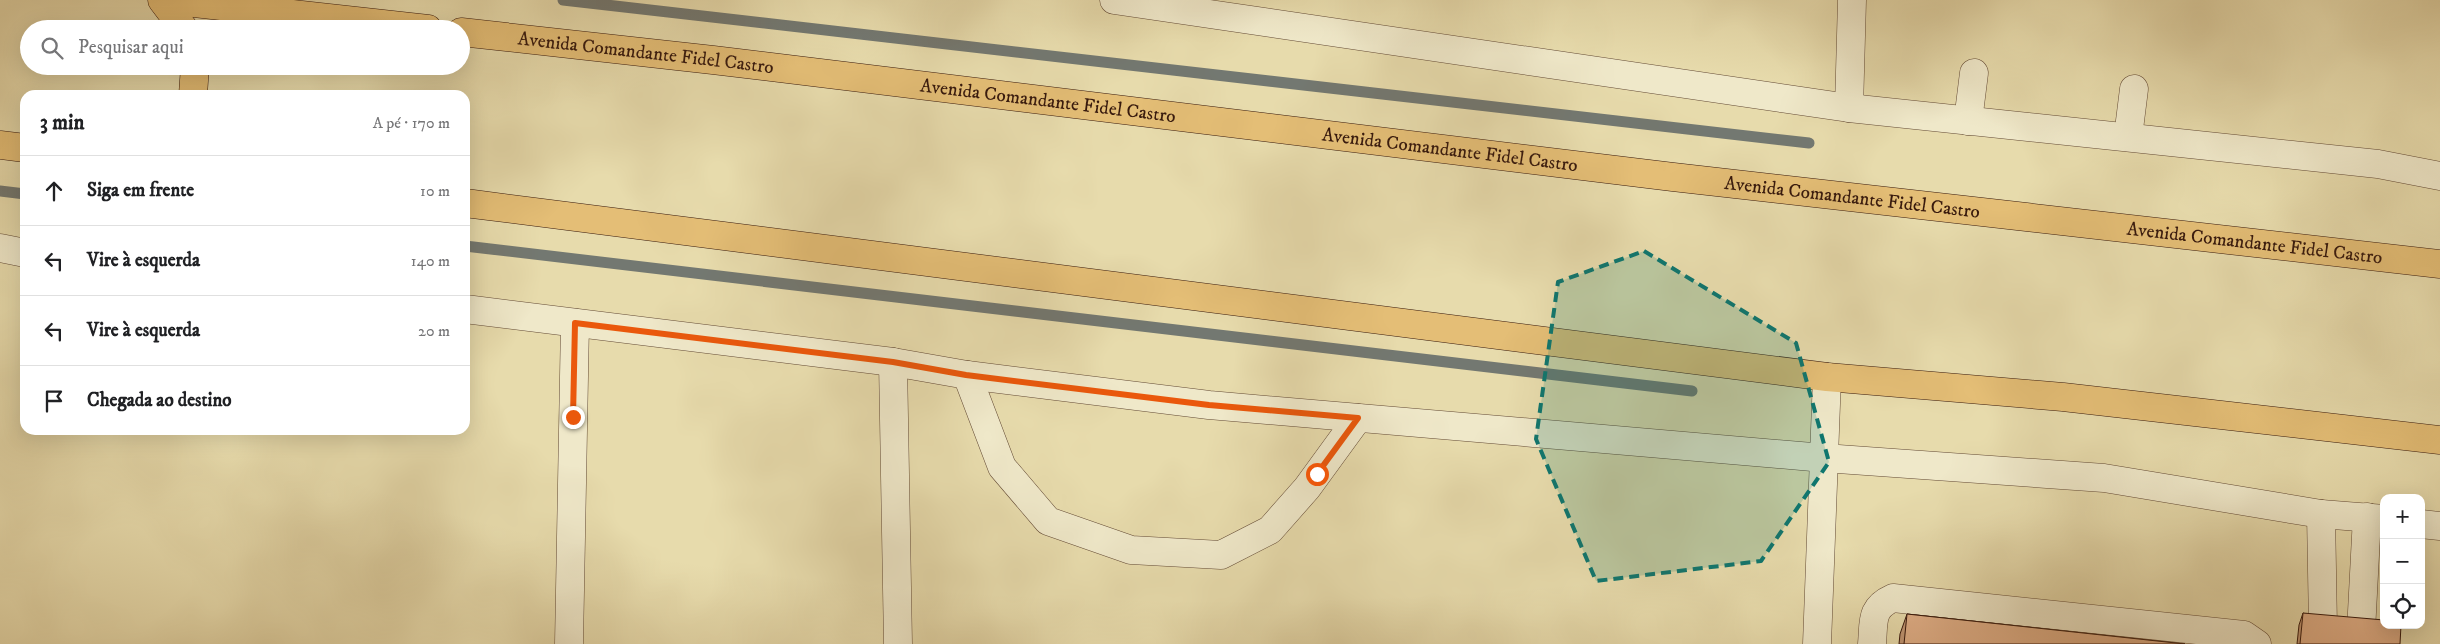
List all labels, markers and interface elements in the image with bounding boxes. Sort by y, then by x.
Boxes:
search box [20,20,470,75]
street label: Avenida Comandante Fidel Castro [517,27,775,79]
icon: search [38,34,66,62]
text: Pesquisar aqui [78,36,184,59]
street label: Avenida Comandante Fidel Castro [919,74,1177,128]
text: 3 min [40,110,85,136]
text: A pé · 170 m [373,113,450,133]
street label: Avenida Comandante Fidel Castro [1321,123,1579,177]
street label: Avenida Comandante Fidel Castro [1723,171,1981,223]
icon: ahead [40,177,68,205]
text: Siga em frente [87,179,194,202]
text: 10 m [420,181,450,201]
street label: Avenida Comandante Fidel Castro [2126,217,2384,269]
icon: left [40,247,68,275]
text: Vire à esquerda [87,249,200,272]
text: 140 m [411,251,450,271]
icon: left [40,317,68,345]
text: Vire à esquerda [87,319,200,342]
text: 20 m [418,321,450,341]
icon: arrive [40,387,68,415]
text: Chegada ao destino [87,389,232,412]
route end [562,406,585,429]
route start [1306,463,1329,486]
map controls [2380,494,2425,629]
button: + [2380,494,2425,539]
button: − [2380,539,2425,584]
button: locate [2380,584,2425,629]

